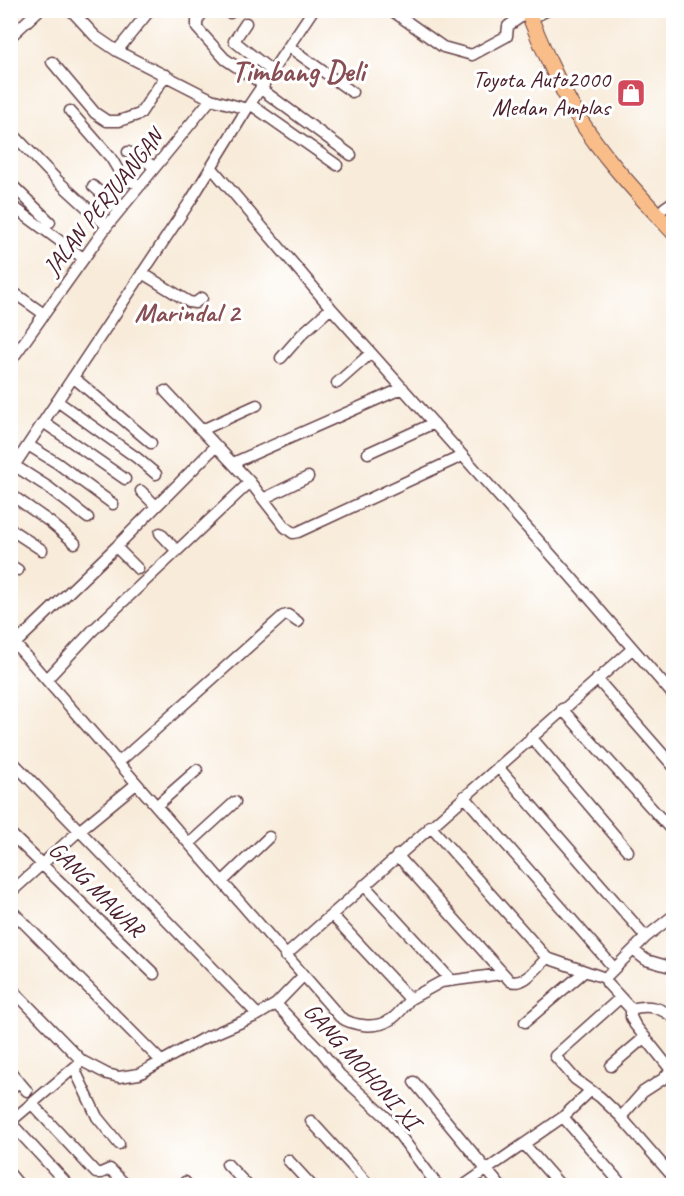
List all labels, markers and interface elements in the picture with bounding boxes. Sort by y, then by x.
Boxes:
district label: Timbang Deli [231,52,369,90]
place label: Toyota Auto2000 Medan Amplas [472,64,612,122]
shop icon: Toyota Auto2000 Medan Amplas [615,77,647,109]
street label: JALAN PERJUANGAN [36,120,172,282]
district label: Marindal 2 [135,295,242,329]
street label: GANG MAWAR [43,835,153,945]
street label: GANG MOHONI XI [297,996,430,1140]

